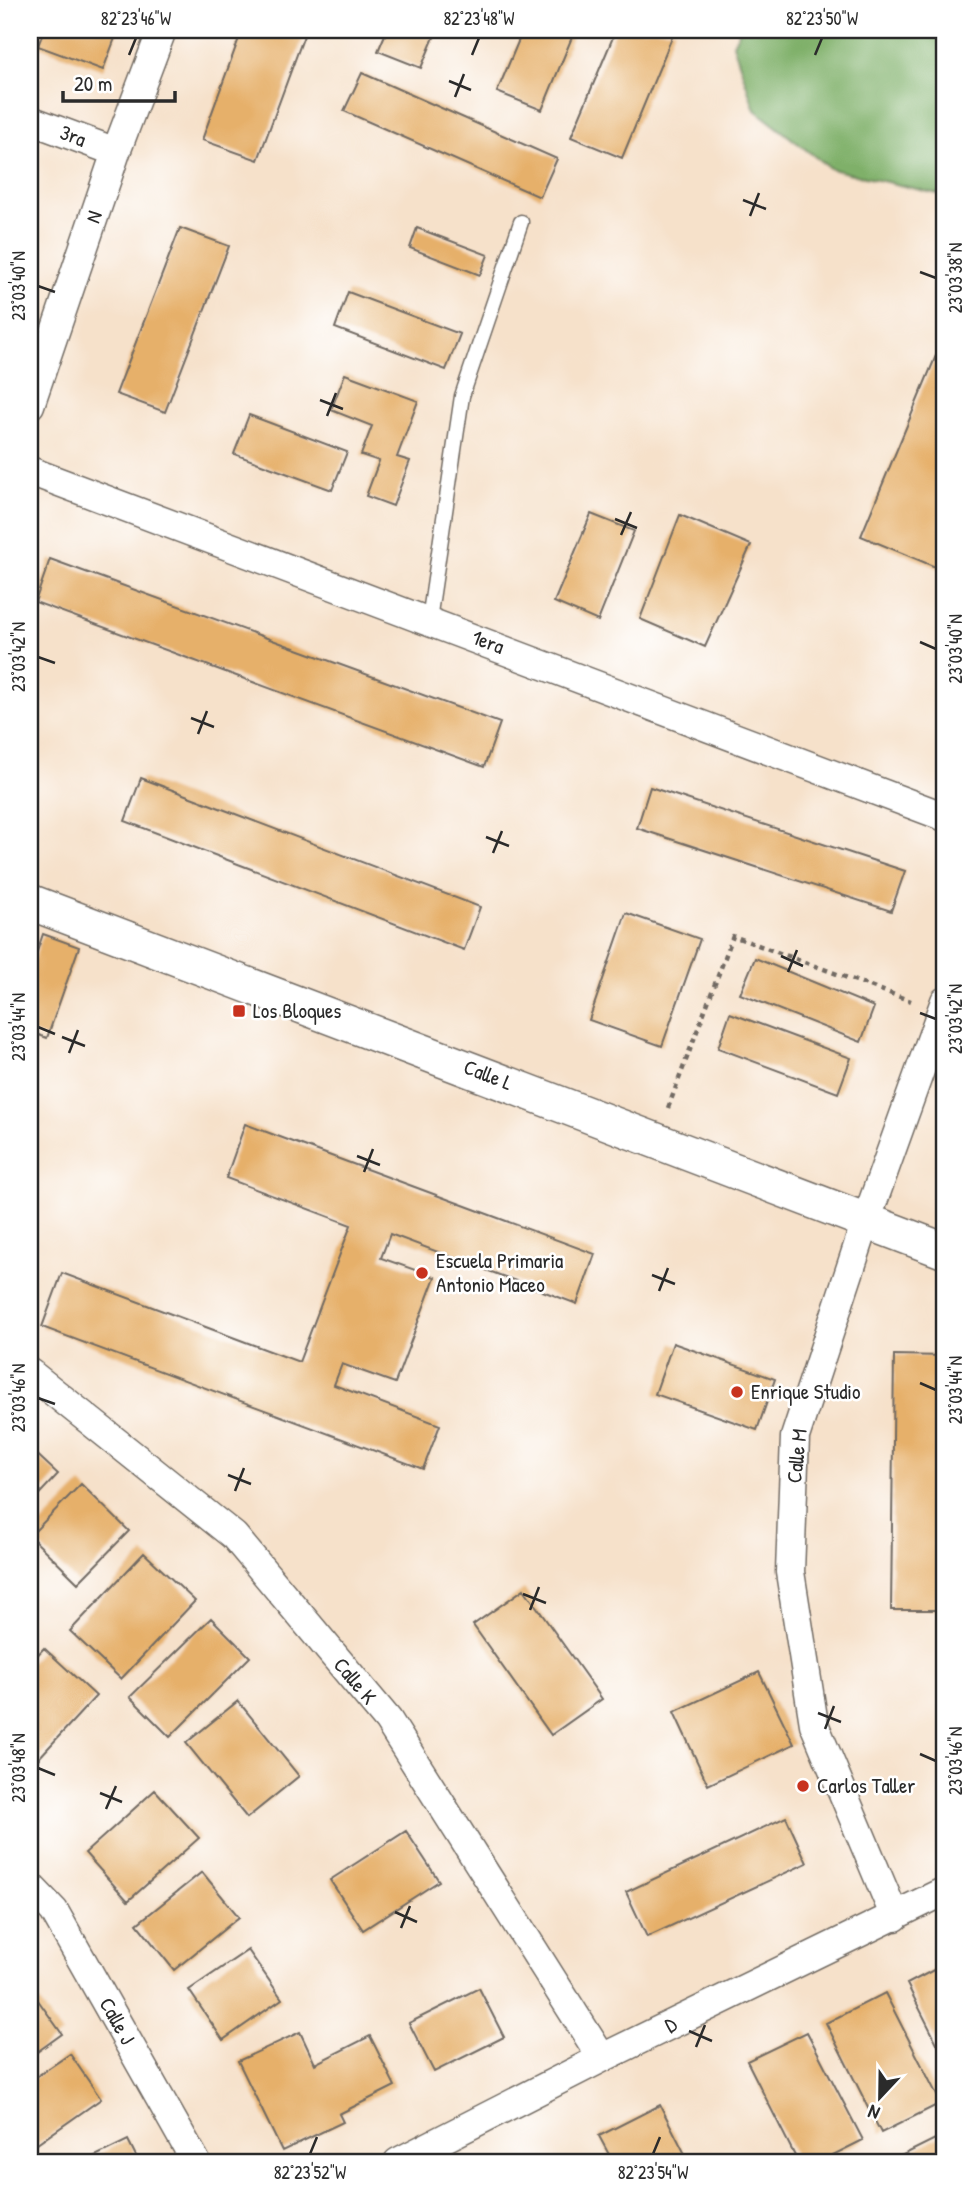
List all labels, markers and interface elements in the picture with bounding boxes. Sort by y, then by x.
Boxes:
text: 82°23'46"W [101,6,171,31]
text: 82°23'48"W [444,6,514,31]
text: 82°23'50"W [786,6,858,31]
scale bar [63,60,175,104]
text: 20 m [74,69,112,98]
street label: 3ra [56,117,90,154]
street label: N [78,207,109,227]
text: 23°03'38"N [943,243,968,313]
text: 23°03'40"N [6,251,31,321]
text: 23°03'40"N [943,614,968,684]
text: 23°03'42"N [6,622,31,692]
street label: 1era [468,622,508,661]
text: 23°03'42"N [943,984,968,1054]
text: 23°03'44"N [6,993,31,1061]
place label: Los Bloques [253,996,341,1025]
marker: Los Bloques [231,1003,247,1019]
street label: Calle L [460,1052,517,1097]
place label: Escuela Primaria Antonio Maceo [436,1246,563,1299]
marker: Escuela Primaria Antonio Maceo [414,1265,430,1281]
text: 23°03'44"N [943,1356,968,1424]
text: 23°03'46"N [6,1364,31,1432]
place label: Enrique Studio [751,1377,861,1406]
marker: Enrique Studio [729,1384,745,1400]
street label: Calle M [779,1427,814,1485]
street label: Calle K [327,1651,384,1710]
text: 23°03'46"N [943,1727,968,1795]
text: 23°03'48"N [6,1733,31,1803]
place label: Carlos Taller [817,1771,915,1800]
marker: Carlos Taller [795,1778,811,1794]
street label: Calle J [93,1992,142,2050]
street label: D [660,2009,682,2040]
north arrow [846,2062,916,2132]
text: N [864,2099,883,2127]
text: 82°23'52"W [274,2160,346,2185]
text: 82°23'54"W [618,2160,688,2185]

